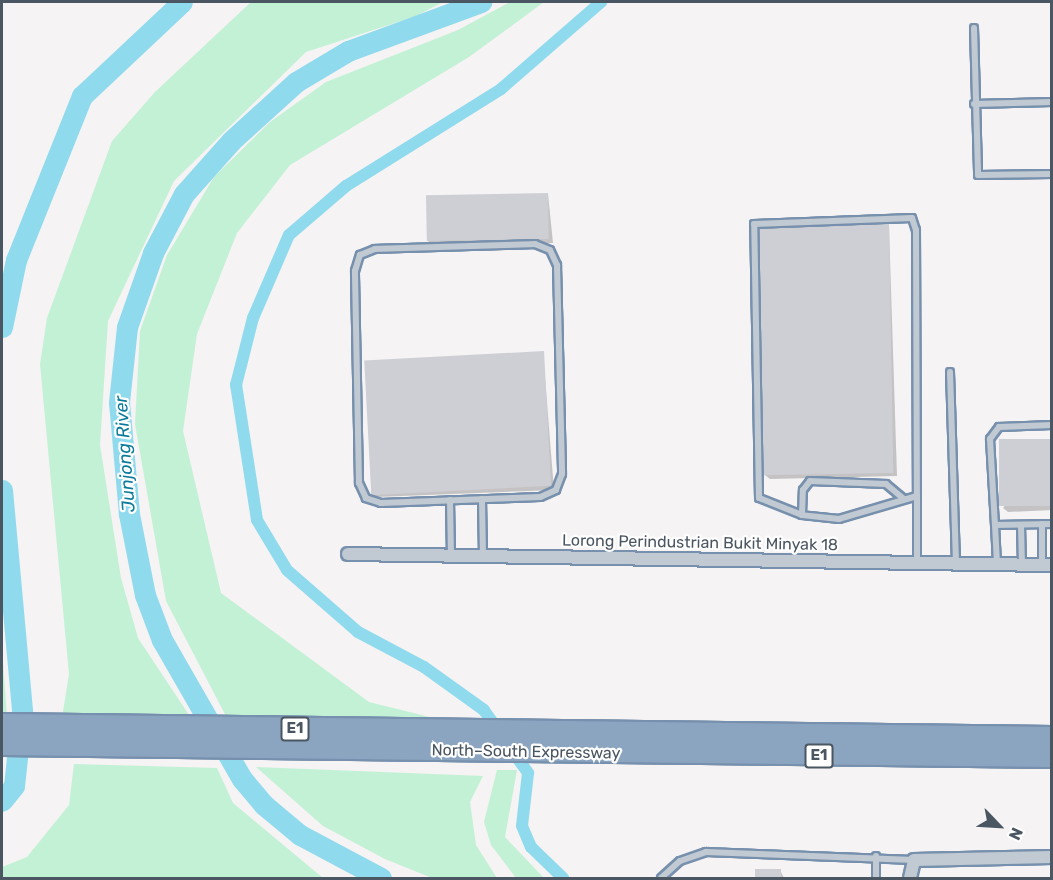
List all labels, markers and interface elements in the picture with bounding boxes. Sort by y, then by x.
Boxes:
water label: Junjong River [110,395,140,513]
street label: Lorong Perindustrian Bukit Minyak 18 [562,531,838,555]
road number: E1 [280,717,310,741]
street label: North–South Expressway [431,741,621,763]
road number: E1 [804,744,834,768]
north arrow [969,796,1029,856]
text: N [1005,825,1027,843]

